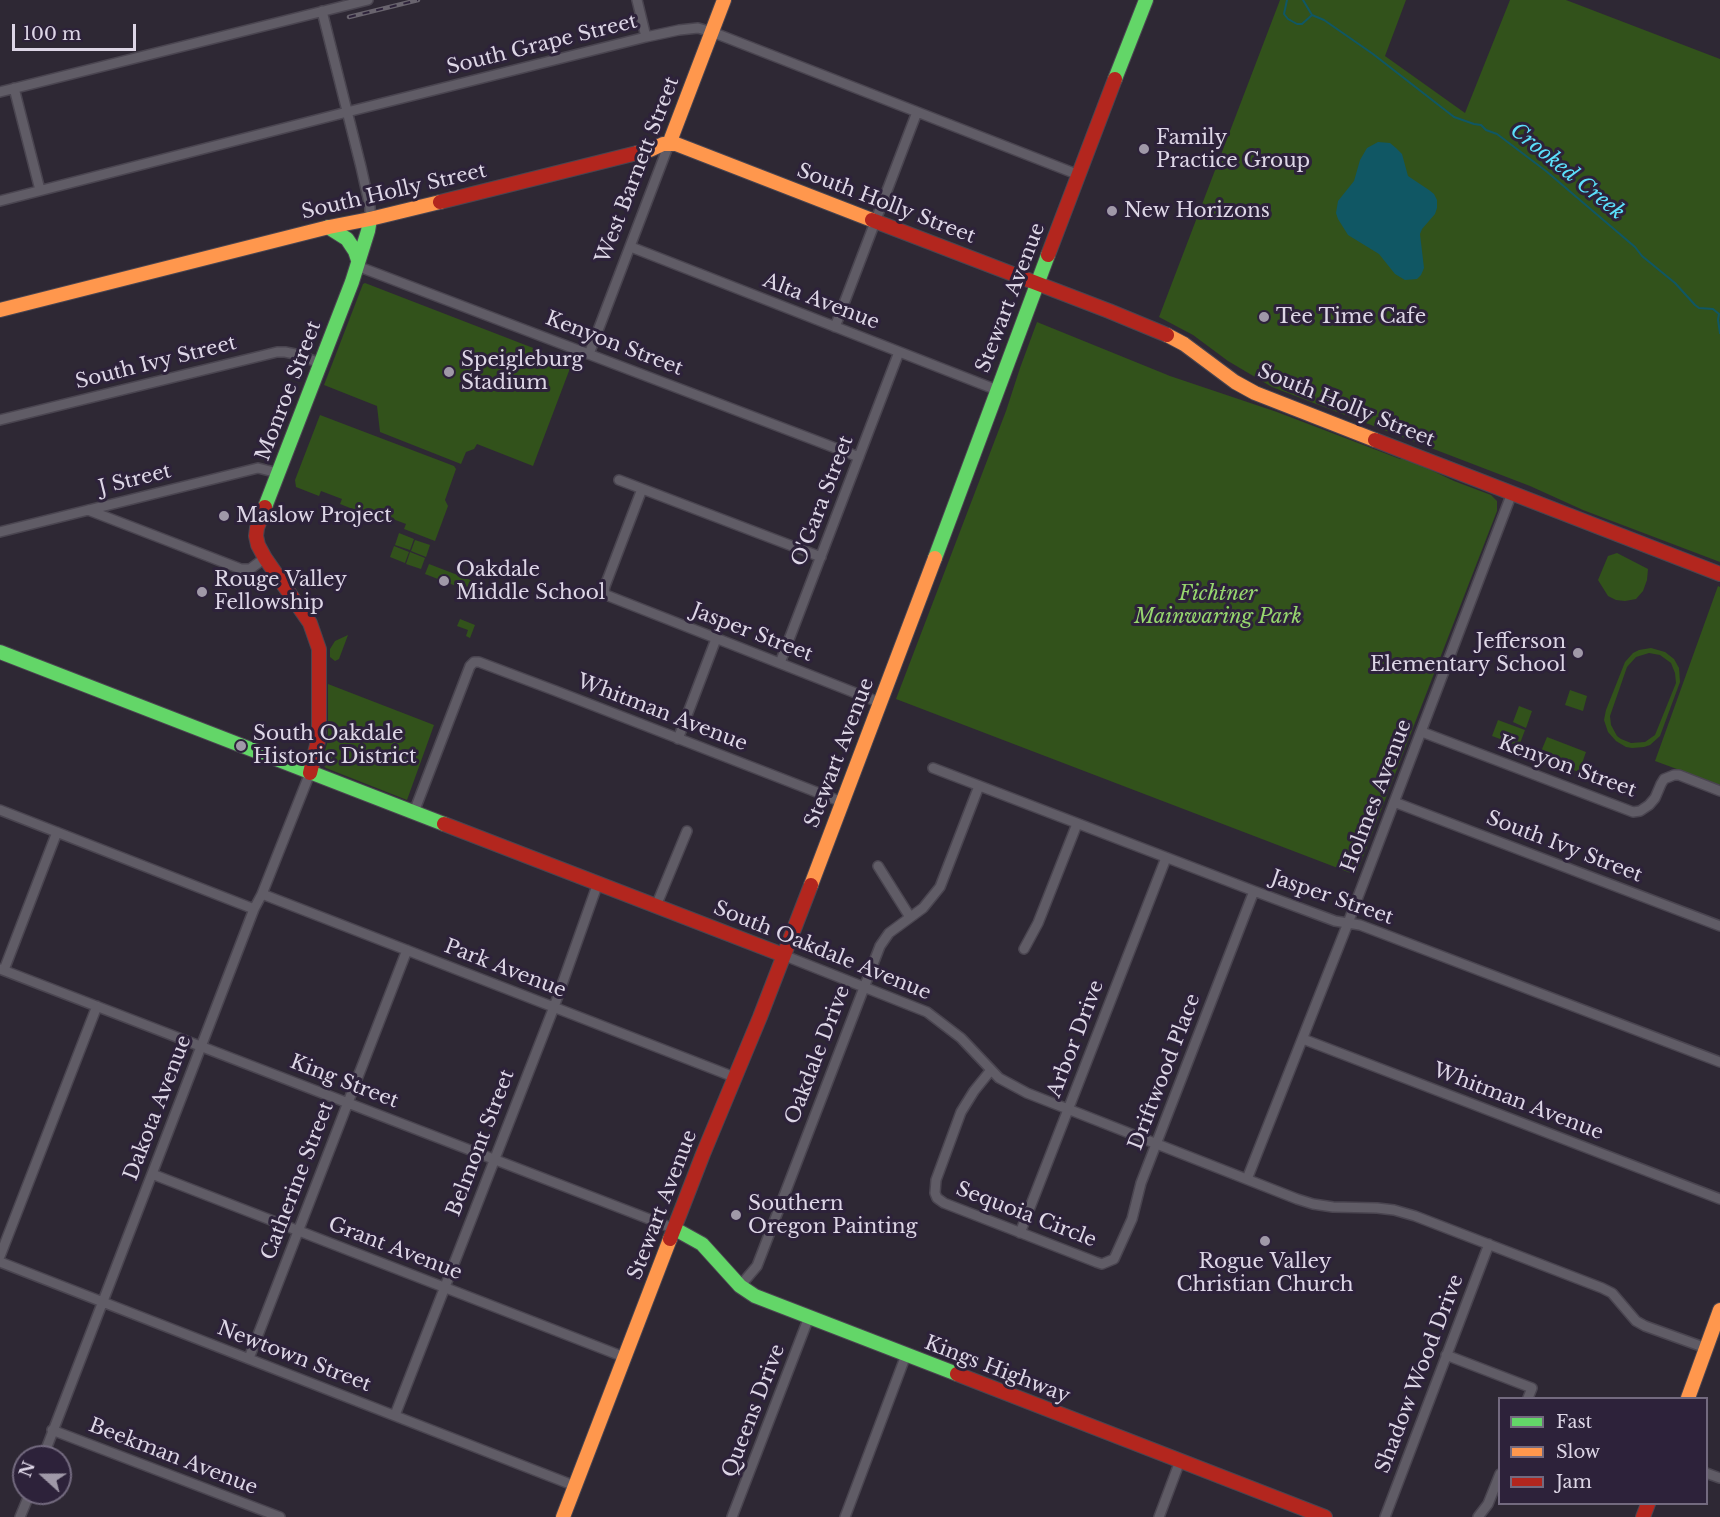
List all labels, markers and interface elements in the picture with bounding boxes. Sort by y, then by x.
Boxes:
street label: South Grape Street [444,10,640,80]
scale bar [15,12,140,50]
text: 100 m [23,23,81,45]
street label: West Barnett Street [591,73,685,267]
water label: Crooked Creek [1505,118,1629,226]
place label: Family Practice Group [1156,126,1310,173]
marker: Family Practice Group [1137,142,1151,156]
street label: South Holly Street [299,159,489,225]
street label: South Holly Street [793,159,979,249]
place label: New Horizons [1124,199,1270,223]
marker: New Horizons [1105,204,1119,218]
street label: Stewart Avenue [971,220,1051,376]
street label: Alta Avenue [760,269,882,335]
place label: Tee Time Cafe [1276,305,1426,329]
street label: Kenyon Street [542,307,686,381]
marker: Tee Time Cafe [1257,310,1271,324]
street label: Monroe Street [251,318,327,464]
street label: South Ivy Street [73,331,239,395]
place label: Speigleburg Stadium [461,348,584,395]
street label: South Holly Street [1254,359,1438,453]
marker: Speigleburg Stadium [442,365,456,379]
street label: O'Gara Street [787,432,859,570]
street label: J Street [96,459,174,501]
place label: Maslow Project [236,504,392,528]
marker: Maslow Project [217,509,231,523]
place label: Oakdale Middle School [456,558,605,605]
place label: Rouge Valley Fellowship [214,568,347,615]
marker: Oakdale Middle School [437,574,451,588]
park label: Fichtner Mainwaring Park [1134,582,1302,629]
marker: Rouge Valley Fellowship [195,585,209,599]
street label: Jasper Street [688,599,816,667]
place label: Jefferson Elementary School [1370,630,1566,677]
marker: Jefferson Elementary School [1571,646,1585,660]
street label: Whitman Avenue [574,669,750,757]
street label: Stewart Avenue [800,675,880,831]
street label: Holmes Avenue [1337,716,1417,876]
place label: South Oakdale Historic District [253,722,417,769]
street label: Kenyon Street [1495,731,1639,803]
marker: South Oakdale Historic District [234,739,248,753]
street label: South Ivy Street [1483,806,1645,888]
street label: Jasper Street [1268,866,1396,930]
street label: South Oakdale Avenue [710,896,934,1006]
street label: Park Avenue [441,935,569,1003]
street label: Arbor Drive [1043,977,1109,1101]
street label: Oakdale Drive [780,982,856,1128]
street label: Driftwood Place [1124,990,1206,1154]
street label: Dakota Avenue [119,1032,197,1184]
street label: King Street [286,1050,402,1114]
street label: Whitman Avenue [1430,1058,1606,1146]
street label: Belmont Street [442,1066,520,1220]
street label: Catherine Street [257,1099,339,1263]
street label: Stewart Avenue [623,1127,703,1283]
street label: Sequoia Circle [952,1177,1100,1253]
place label: Southern Oregon Painting [748,1192,917,1239]
marker: Southern Oregon Painting [729,1208,743,1222]
street label: Grant Avenue [325,1212,465,1286]
marker: Rogue Valley Christian Church [1258,1234,1272,1248]
place label: Rogue Valley Christian Church [1176,1250,1354,1297]
street label: Shadow Wood Drive [1371,1271,1469,1477]
street label: Newtown Street [214,1317,374,1397]
street label: Kings Highway [921,1331,1073,1409]
street label: Queens Drive [718,1341,790,1481]
legend [1498,1397,1708,1505]
text: Fast [1556,1411,1592,1433]
street label: Beekman Avenue [85,1414,261,1500]
text: Slow [1556,1441,1600,1463]
north arrow [12,1445,72,1505]
text: N [15,1459,39,1480]
text: Jam [1556,1471,1592,1493]

